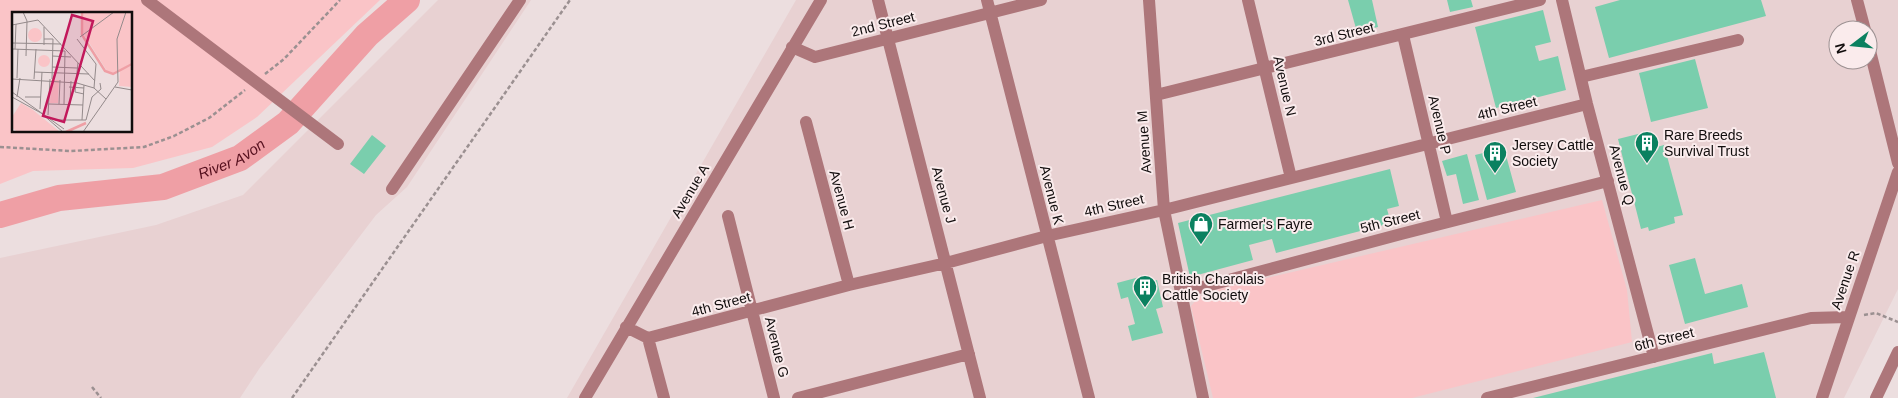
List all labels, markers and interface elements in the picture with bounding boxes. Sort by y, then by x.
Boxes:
street label: 2nd Street [850,8,916,40]
inset map [12,12,132,132]
street label: 3rd Street [1312,19,1376,49]
north arrow [1828,20,1878,70]
text: N [1831,42,1850,56]
street label: Avenue N [1270,54,1300,118]
street label: 4th Street [1476,93,1538,123]
street label: Avenue P [1425,94,1455,156]
street label: Avenue M [1134,110,1154,174]
place label: Rare Breeds Survival Trust [1664,127,1749,159]
building icon: Rare Breeds Survival Trust [1634,130,1660,164]
water label: River Avon [195,135,268,182]
place label: Jersey Cattle Society [1512,137,1594,169]
building icon: Jersey Cattle Society [1482,140,1508,174]
street label: Avenue Q [1606,143,1638,207]
street label: Avenue A [668,161,713,221]
street label: Avenue K [1037,164,1067,227]
street label: Avenue J [929,165,959,225]
street label: Avenue H [826,168,858,232]
street label: 4th Street [1083,190,1145,220]
street label: 5th Street [1359,206,1421,236]
shop icon: Farmer's Fayre [1188,211,1214,245]
place label: Farmer's Fayre [1218,216,1313,232]
street label: Avenue R [1827,248,1863,312]
place label: British Charolais Cattle Society [1162,271,1264,303]
building icon: British Charolais Cattle Society [1132,274,1158,308]
street label: 4th Street [690,288,752,320]
street label: Avenue G [762,315,792,379]
street label: 6th Street [1633,324,1695,354]

